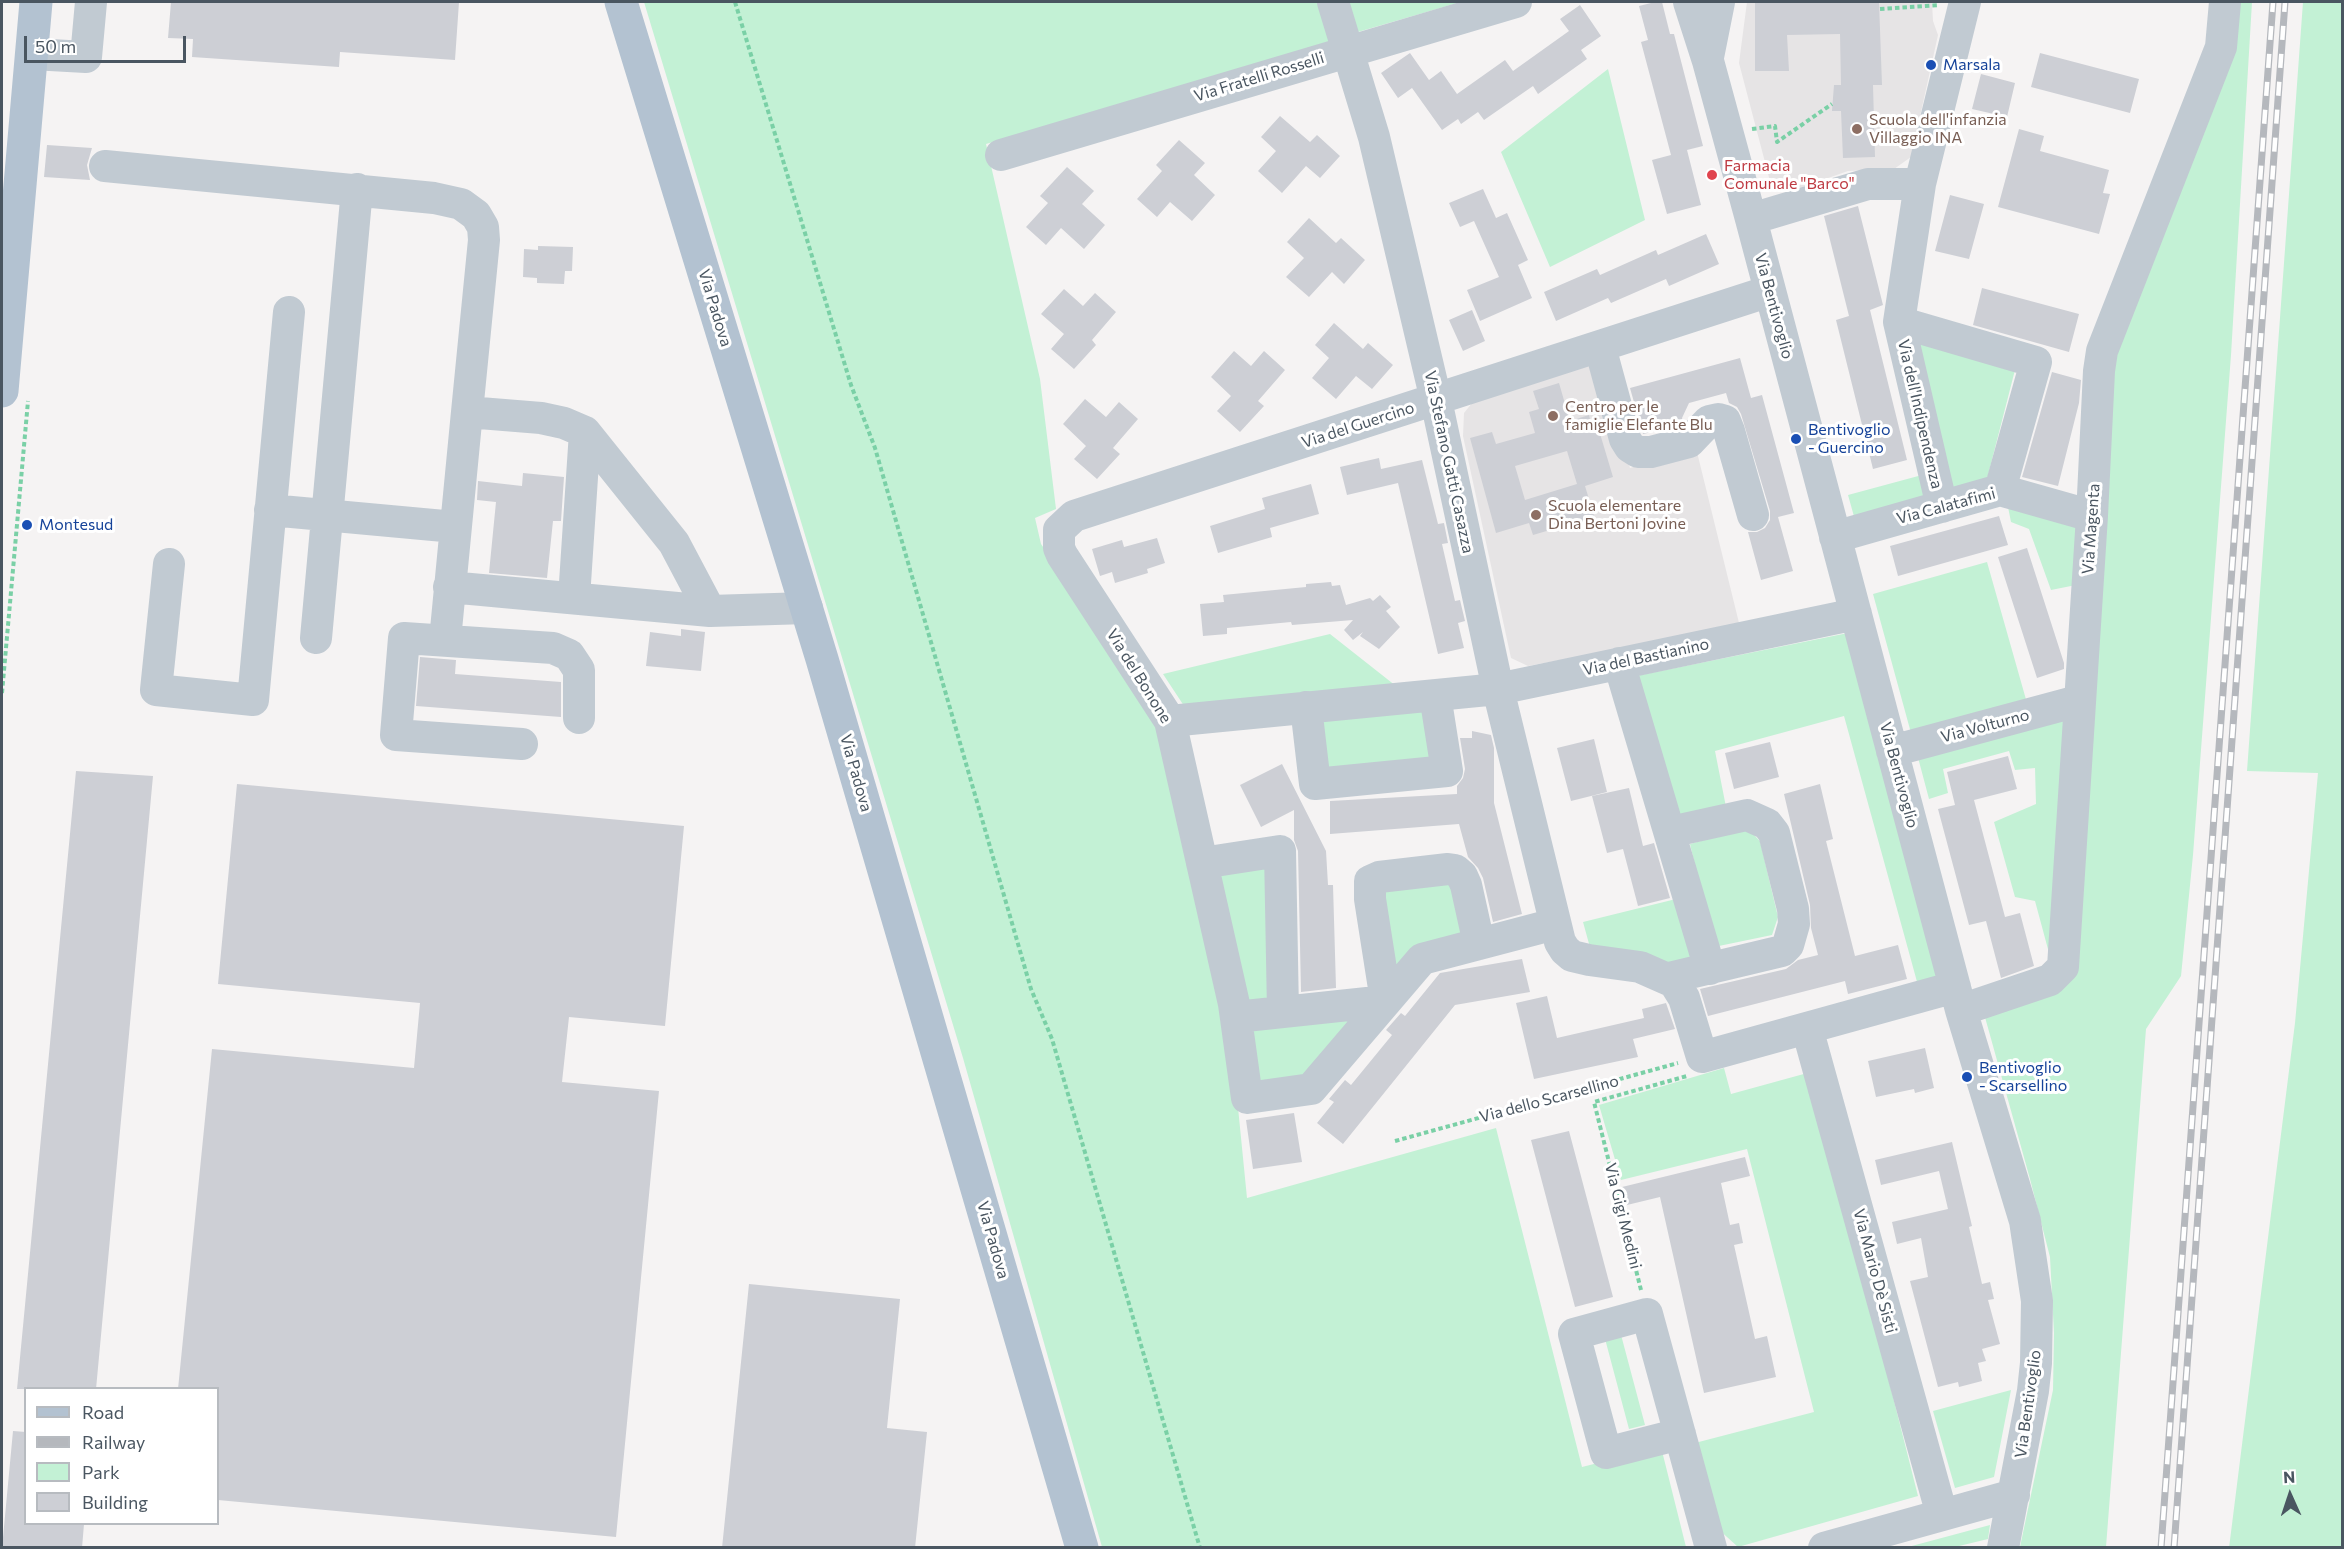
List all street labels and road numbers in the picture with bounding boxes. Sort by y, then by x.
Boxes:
street label: Via Fratelli Rosselli [1192,48,1326,106]
street label: Via Bentivoglio [1751,251,1797,361]
street label: Via Padova [694,267,736,349]
street label: Via dell'Indipendenza [1893,337,1947,491]
street label: Via Stefano Gatti Casazza [1420,369,1478,555]
street label: Via del Guercino [1299,398,1417,452]
street label: Via Magenta [2078,483,2104,575]
street label: Via Calatafimi [1894,484,1998,528]
street label: Via del Bonone [1102,625,1176,727]
street label: Via del Bastianino [1581,634,1711,680]
street label: Via Volturno [1939,705,2031,747]
street label: Via Bentivoglio [1876,720,1922,830]
street label: Via Padova [836,732,876,814]
street label: Via dello Scarsellino [1477,1071,1621,1127]
street label: Via Gigi Medini [1601,1161,1645,1271]
street label: Via Padova [973,1199,1013,1281]
street label: Via Mario Dè Sisti [1849,1207,1901,1335]
street label: Via Bentivoglio [2011,1349,2045,1459]

